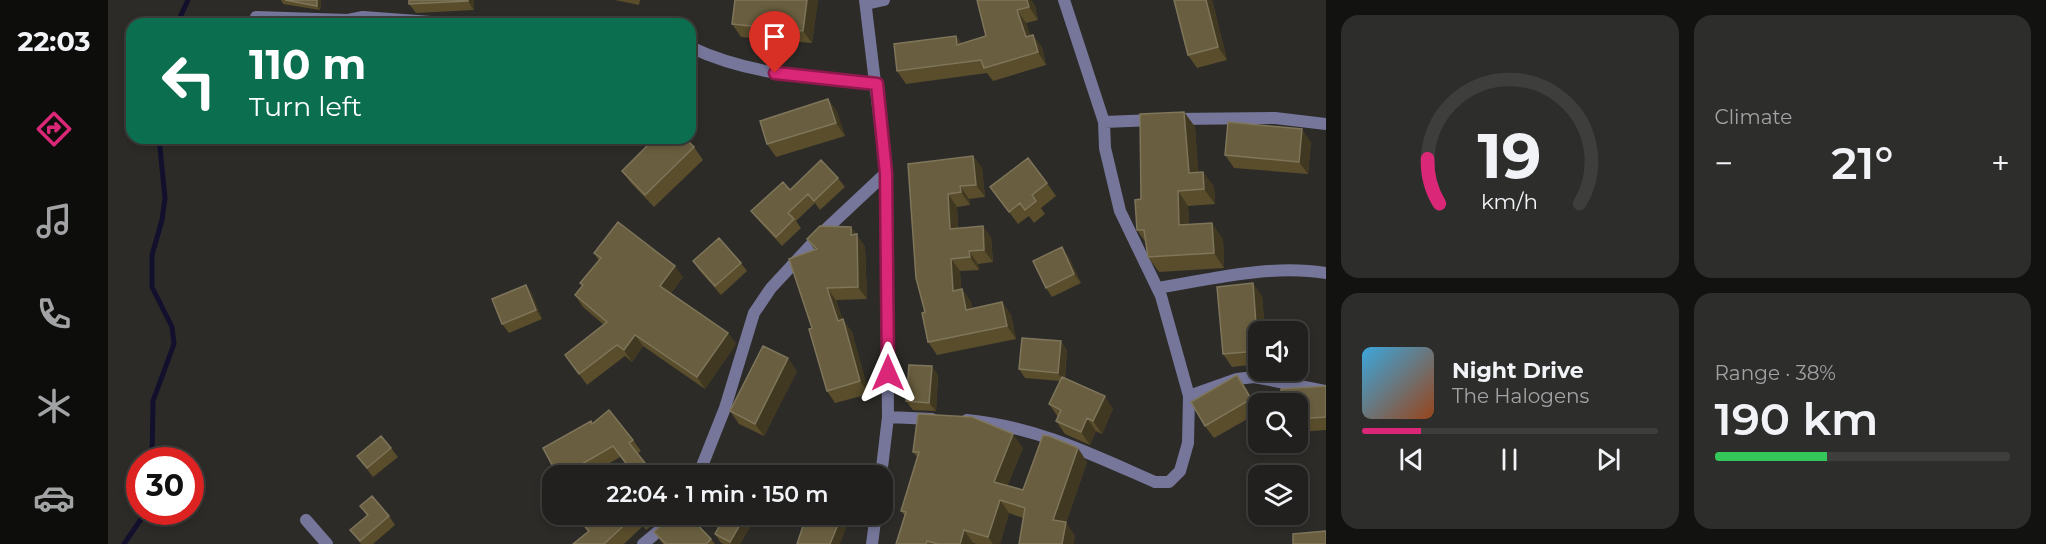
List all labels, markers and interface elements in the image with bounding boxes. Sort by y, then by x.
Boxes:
pin [749,11,800,73]
icon: arrive [758,20,791,53]
text: 22:03 [18,25,90,58]
text: 110 m [249,38,366,90]
icon: left [150,42,228,120]
text: Turn left [249,90,362,123]
text: Climate [1715,105,1792,129]
icon: directions [33,108,75,150]
text: 19 [1478,118,1542,194]
text: 21° [1831,135,1893,190]
text: − [1715,143,1733,183]
text: + [1991,143,2010,183]
text: km/h [1481,188,1538,214]
icon: music [33,200,75,242]
icon: phone [33,293,75,335]
map controls [1248,321,1308,525]
button: sound [1248,321,1308,381]
position arrow [856,341,920,405]
text: Night Drive [1452,357,1584,384]
text: Range · 38% [1715,361,1836,385]
text: The Halogens [1452,384,1589,408]
icon: climate [33,385,75,427]
text: 190 km [1715,391,1878,446]
button: search [1248,393,1308,453]
icon: previous [1395,443,1428,476]
icon: pause [1493,443,1526,476]
icon: next [1592,443,1625,476]
speed limit sign: 30 [126,447,204,525]
button: layers [1248,465,1308,525]
icon: car [33,477,75,519]
text: 22:04 · 1 min · 150 m [607,481,828,508]

